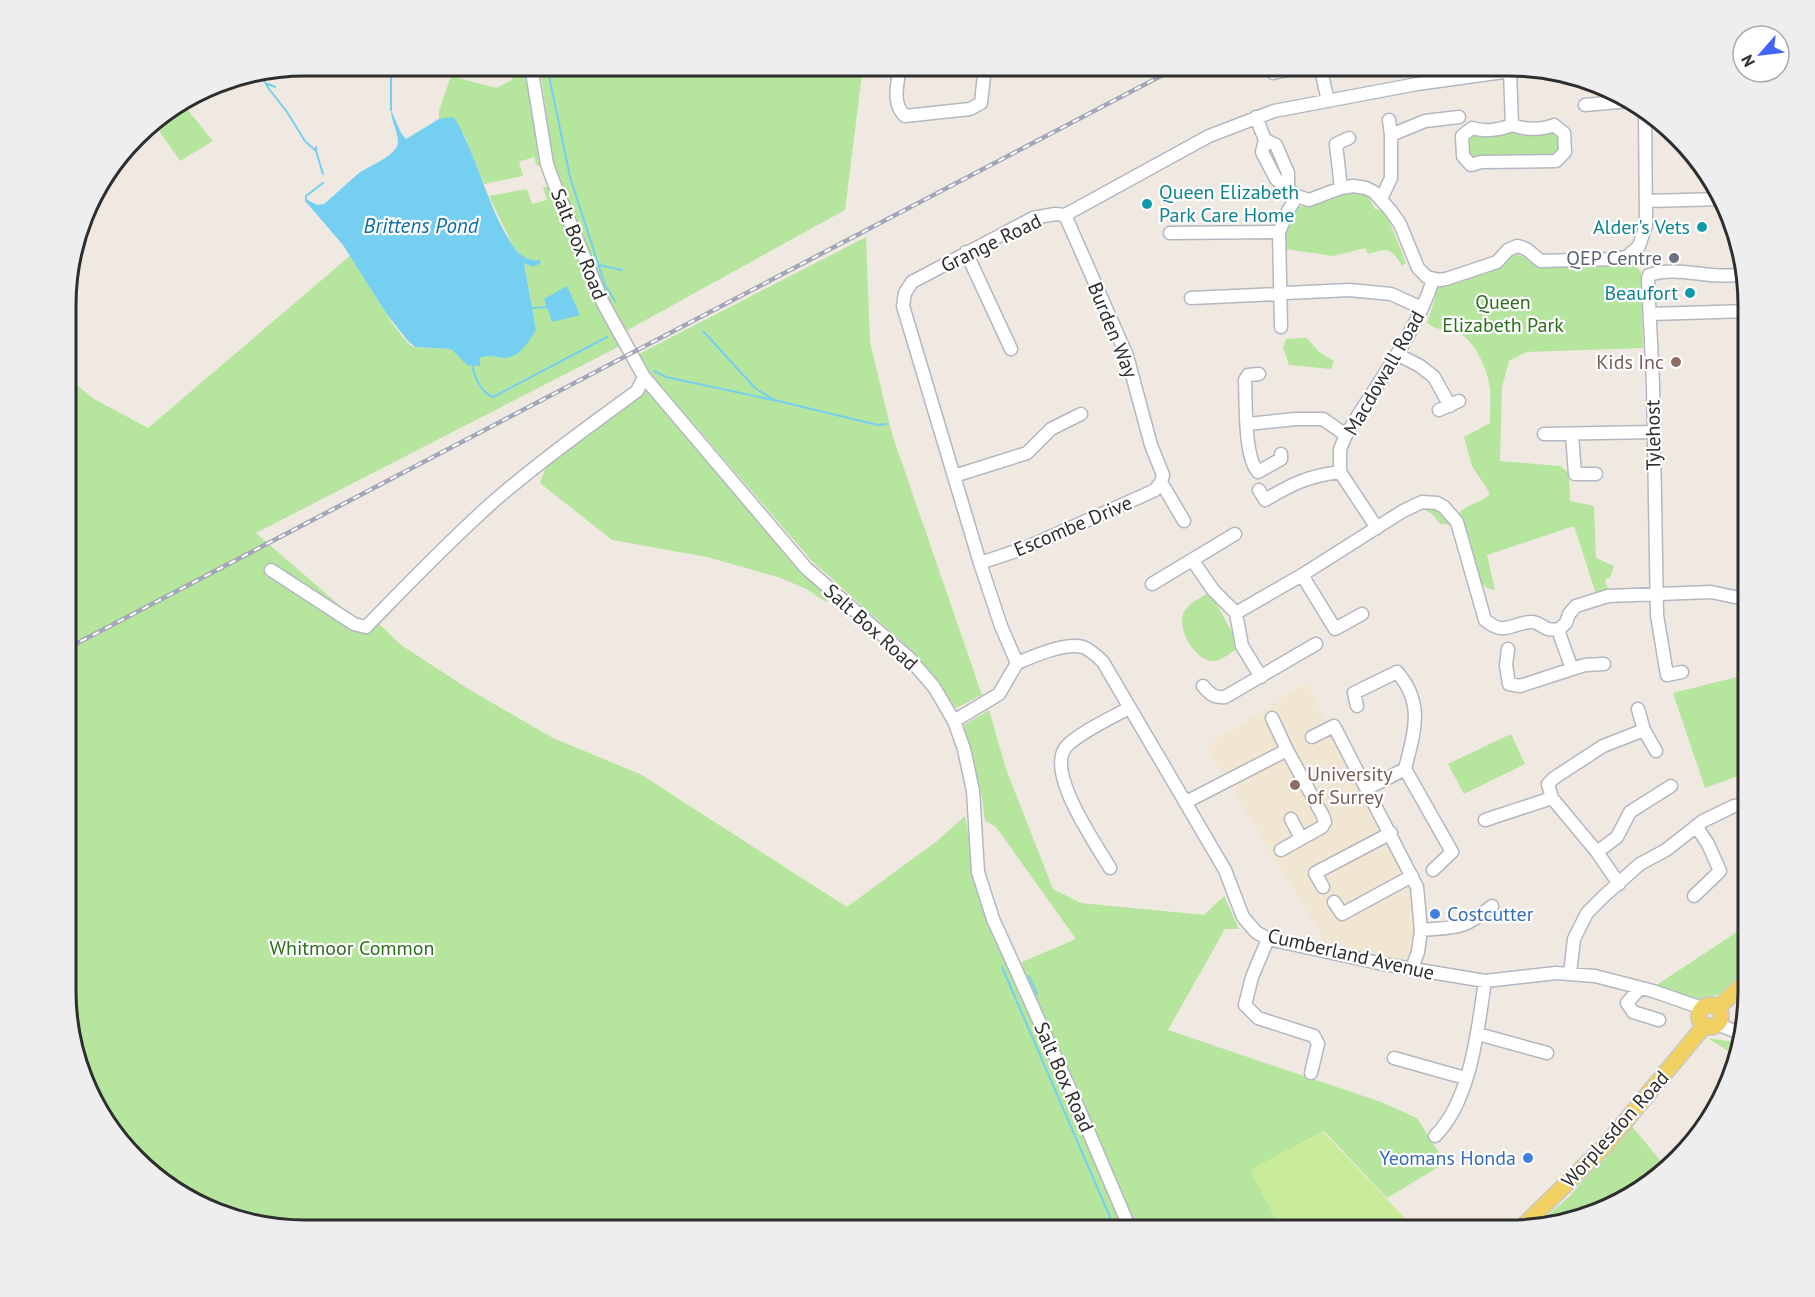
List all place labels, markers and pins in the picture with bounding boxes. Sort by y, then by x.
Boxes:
place label: Queen Elizabeth Park Care Home [1159,179,1299,228]
marker: Queen Elizabeth Park Care Home [1140,197,1154,211]
place label: Alder's Vets [1593,214,1690,240]
marker: Alder's Vets [1695,220,1709,234]
place label: QEP Centre [1566,245,1662,271]
marker: QEP Centre [1667,251,1681,265]
place label: Beaufort [1604,280,1678,306]
marker: Beaufort [1683,286,1697,300]
place label: Kids Inc [1596,349,1664,375]
marker: Kids Inc [1669,355,1683,369]
place label: University of Surrey [1307,761,1393,810]
marker: University of Surrey [1288,778,1302,792]
place label: Costcutter [1447,901,1534,927]
marker: Costcutter [1428,907,1442,921]
place label: Yeomans Honda [1379,1145,1516,1171]
marker: Yeomans Honda [1521,1151,1535,1165]

